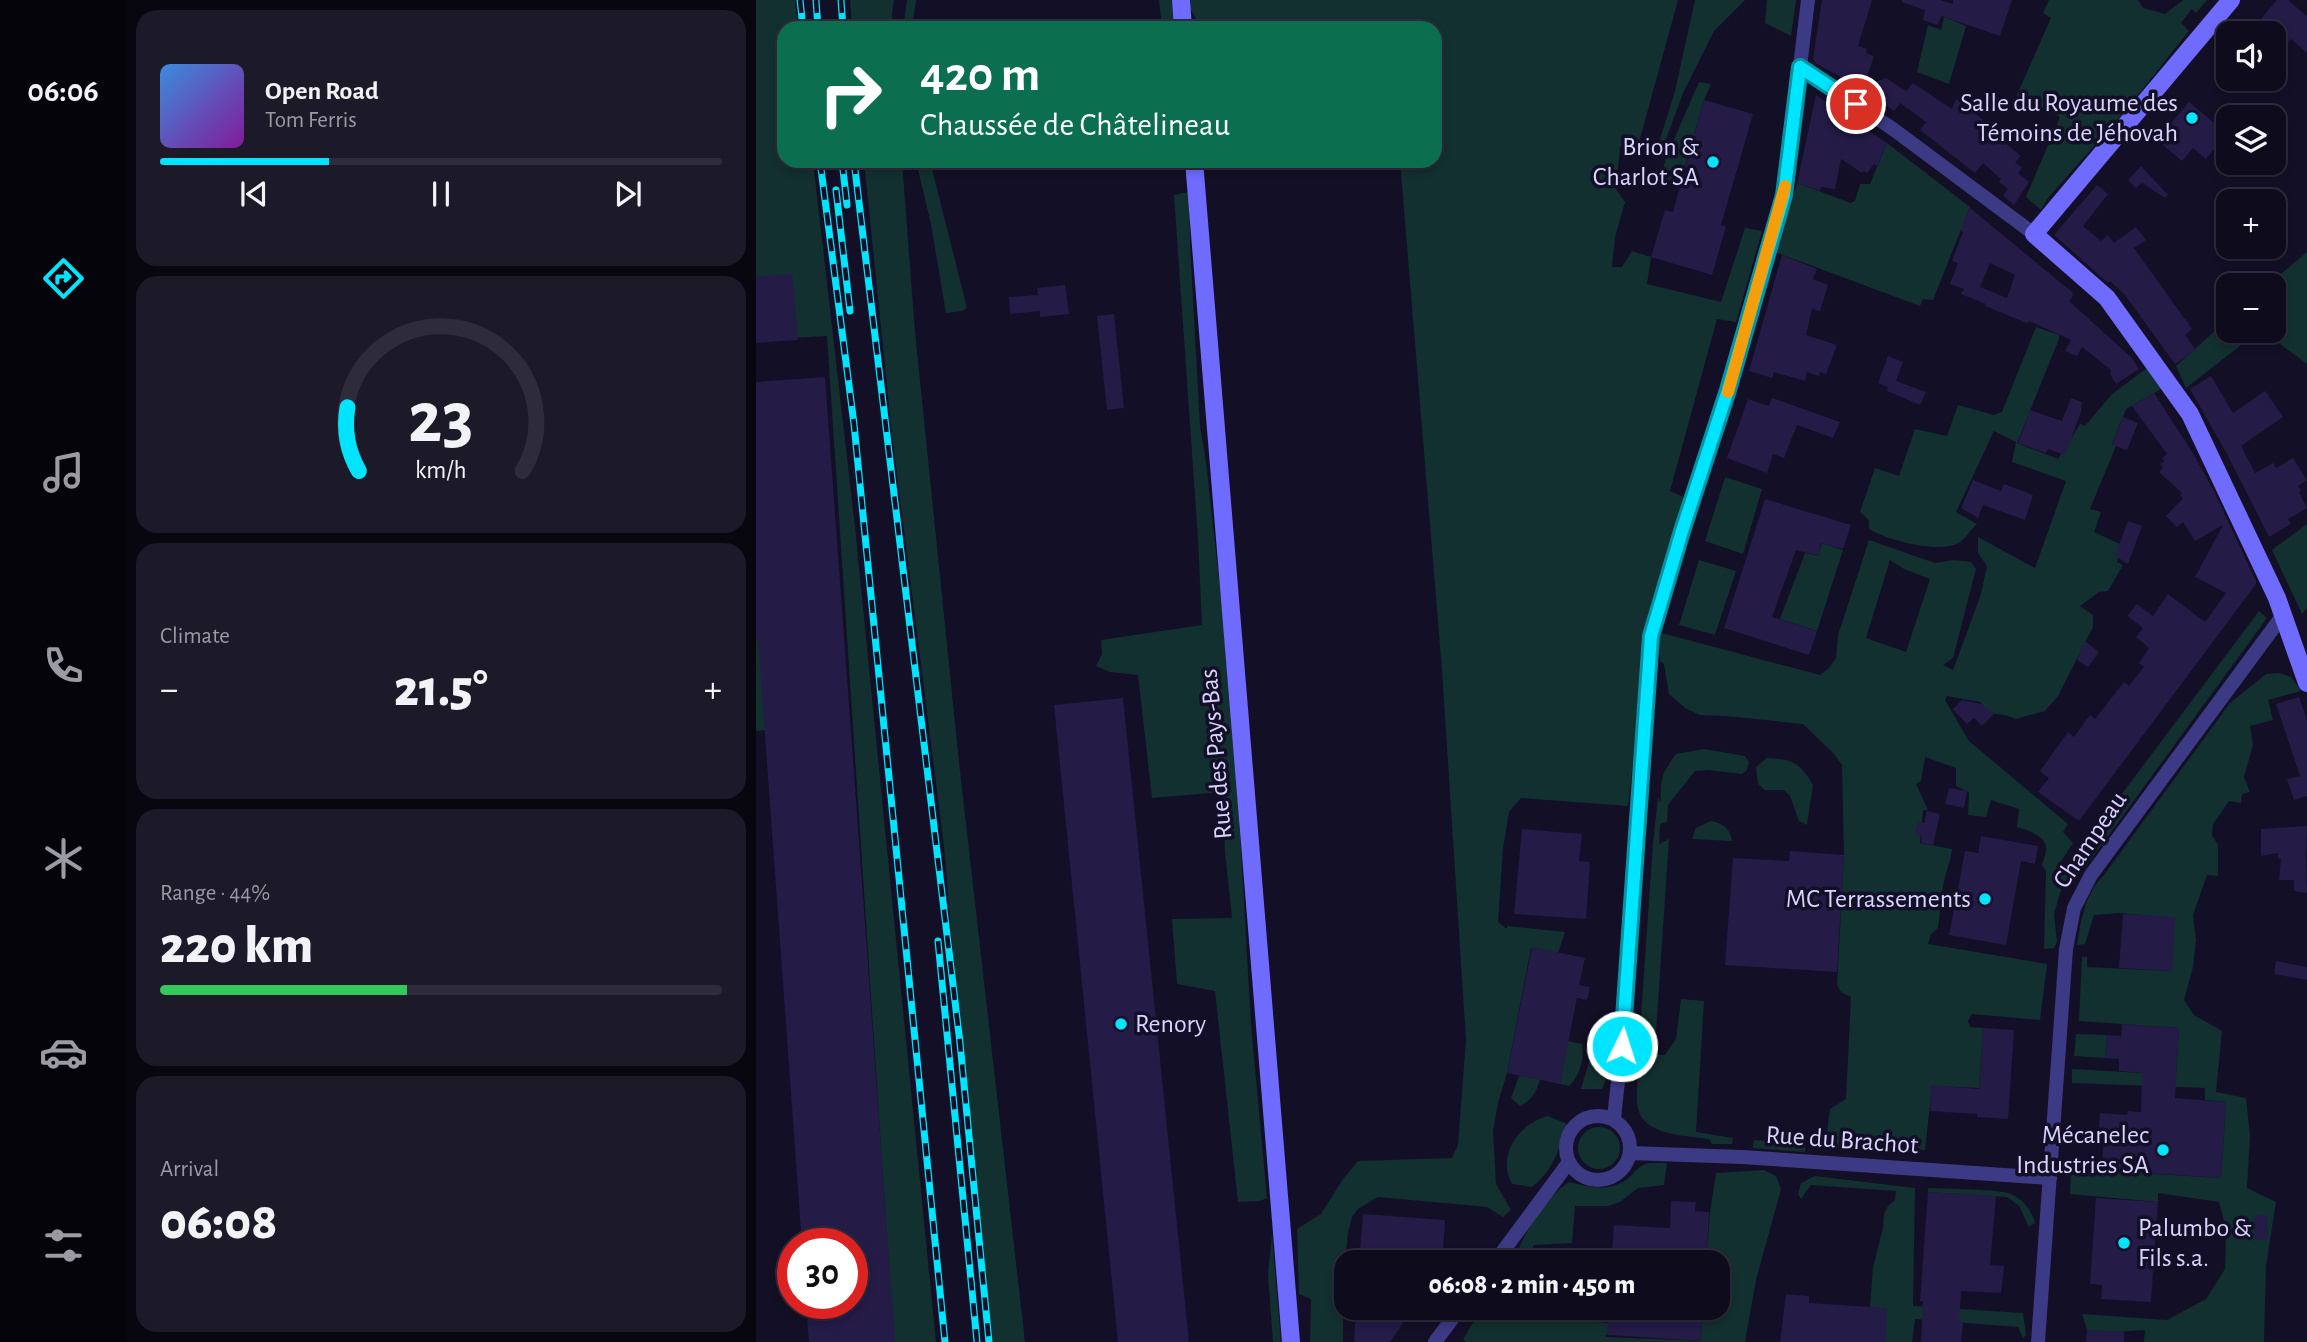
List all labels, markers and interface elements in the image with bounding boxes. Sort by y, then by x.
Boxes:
map controls [2216,21,2286,343]
button: sound [2216,21,2286,91]
icon: right [805,49,896,140]
text: 420 m [920,51,1040,100]
pin [1826,74,1886,134]
text: 06:06 [27,75,99,107]
text: Open Road [265,78,379,104]
icon: arrive [1837,85,1875,123]
place label: Salle du Royaume des Témoins de Jéhovah [1960,90,2178,146]
button: layers [2216,105,2286,175]
text: Tom Ferris [265,109,357,132]
text: Chaussée de Châtelineau [920,109,1230,141]
marker: Salle du Royaume des Témoins de Jéhovah [2184,110,2200,126]
place label: Brion & Charlot SA [1593,134,1699,190]
marker: Brion & Charlot SA [1705,154,1721,170]
icon: previous [235,175,273,213]
icon: pause [422,175,460,213]
icon: next [609,175,647,213]
button: + [2216,189,2286,259]
icon: directions [39,254,88,303]
button: − [2216,273,2286,343]
text: 23 [408,383,474,456]
icon: music [39,448,88,497]
text: km/h [415,457,467,482]
text: Climate [160,625,230,648]
icon: phone [39,641,88,690]
text: 21.5° [394,663,488,715]
street label: Rue des Pays-Bas [1196,668,1236,840]
text: − [160,671,178,709]
text: + [704,671,722,709]
street label: Champeau [2048,787,2132,893]
icon: climate [39,834,88,883]
text: Range · 44% [160,882,270,905]
place label: MC Terrassements [1786,886,1971,912]
marker: MC Terrassements [1977,891,1993,907]
text: 220 km [160,920,313,972]
position arrow [1585,1009,1659,1083]
place label: Renory [1135,1011,1206,1037]
marker: Renory [1113,1016,1129,1032]
icon: car [39,1028,88,1077]
street label: Rue du Brachot [1765,1122,1919,1158]
place label: Mécanelec Industries SA [2016,1122,2149,1178]
marker: Mécanelec Industries SA [2155,1142,2171,1158]
text: Arrival [160,1158,219,1181]
text: 06:08 [160,1196,277,1248]
place label: Palumbo & Fils s.a. [2138,1215,2252,1271]
icon: filters [39,1221,88,1270]
speed limit sign: 30 [777,1228,868,1319]
marker: Palumbo & Fils s.a. [2116,1235,2132,1251]
text: 06:08 · 2 min · 450 m [1429,1272,1635,1298]

